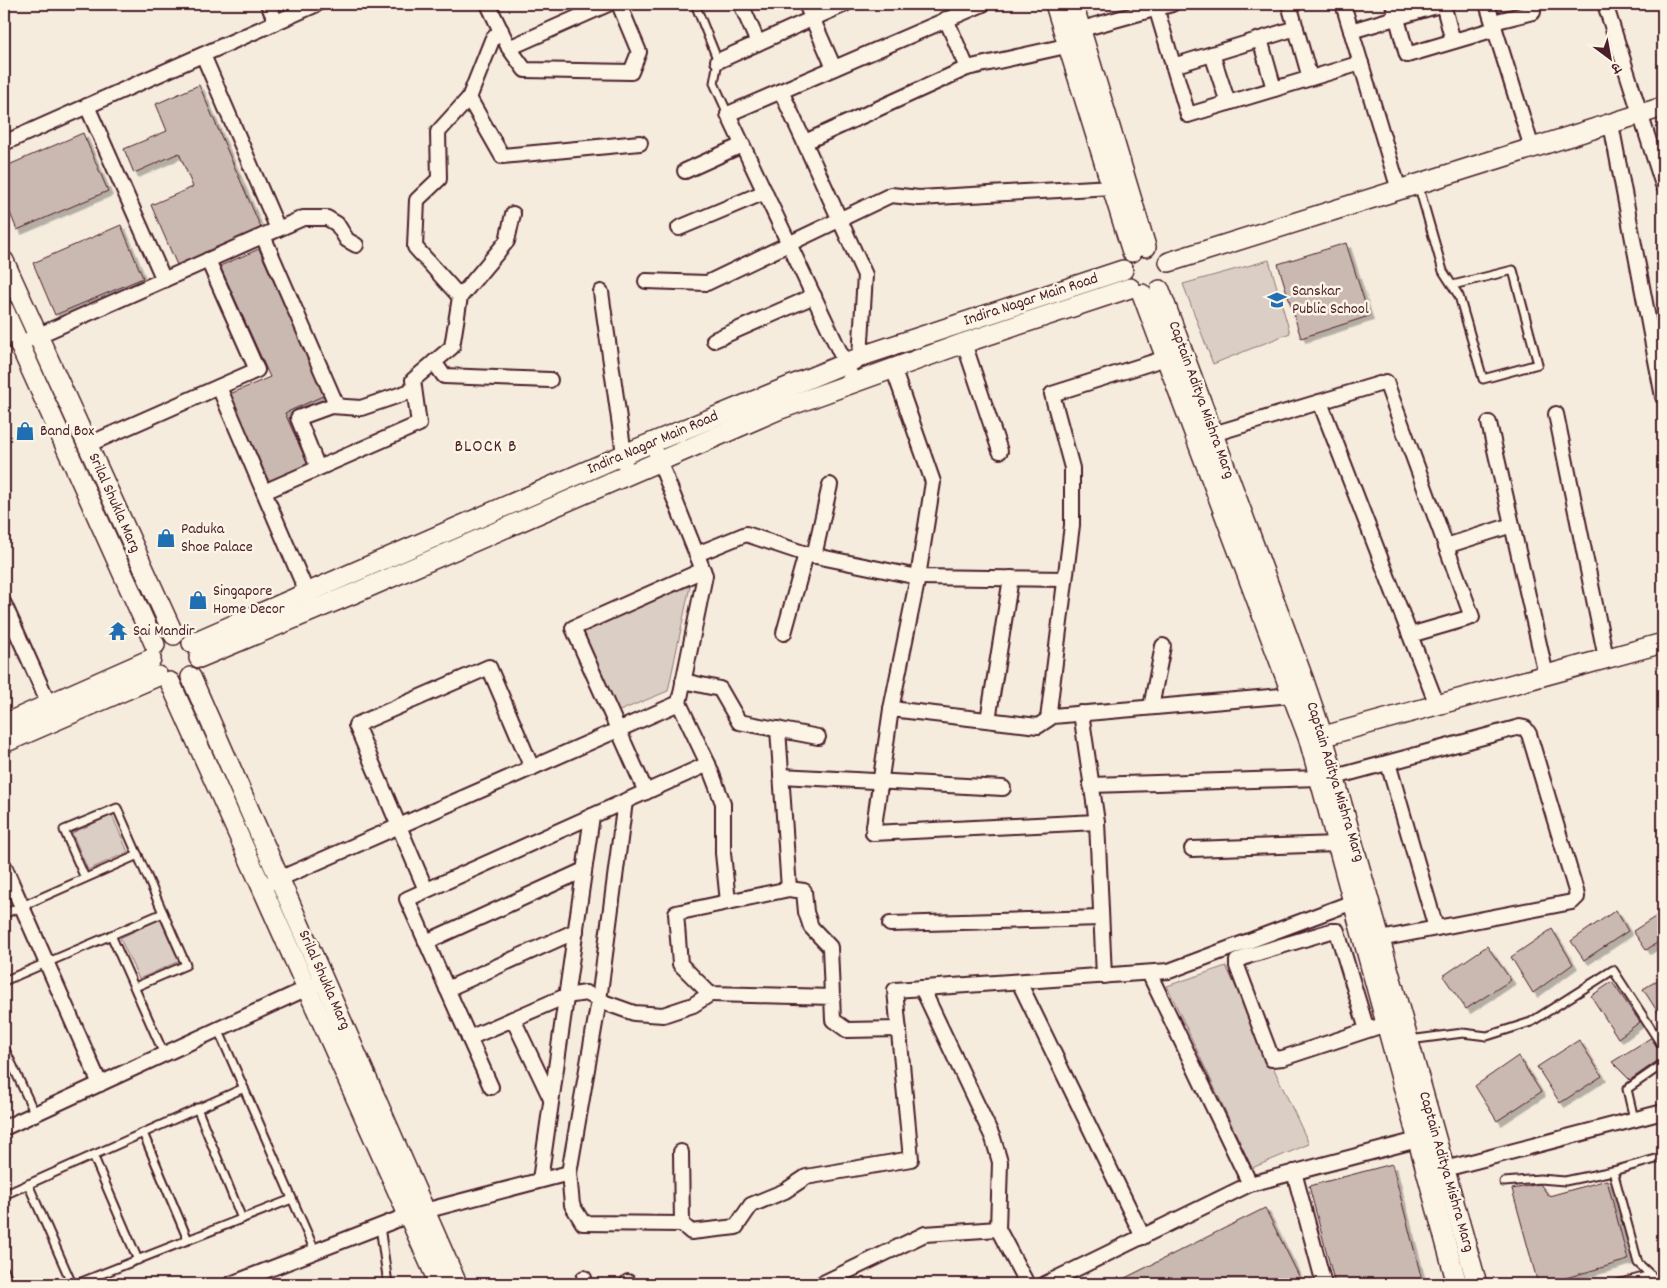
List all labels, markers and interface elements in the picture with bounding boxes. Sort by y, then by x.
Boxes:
north arrow [1584,32,1634,82]
text: उ [1606,56,1625,78]
street label: Indira Nagar Main Road [961,267,1101,333]
place label: Sanskar Public School [1292,280,1369,321]
school or university icon: Sanskar Public School [1266,289,1288,311]
street label: Captain Aditya Mishra Marg [1162,318,1240,482]
street label: Indira Nagar Main Road [584,405,722,481]
shop icon: Band Box [14,420,36,442]
place label: Band Box [40,420,94,443]
district label: BLOCK B [454,435,518,460]
street label: Srilal Shukla Marg [82,449,146,557]
place label: Paduka Shoe Palace [181,518,253,559]
shop icon: Paduka Shoe Palace [155,527,177,549]
place label: Singapore Home Decor [213,580,285,621]
shop icon: Singapore Home Decor [187,589,209,611]
temple icon: Sai Mandir [107,620,129,642]
place label: Sai Mandir [133,620,195,643]
street label: Captain Aditya Mishra Marg [1300,699,1370,865]
street label: Srilal Shukla Marg [292,926,356,1034]
street label: Captain Aditya Mishra Marg [1412,1089,1480,1255]

